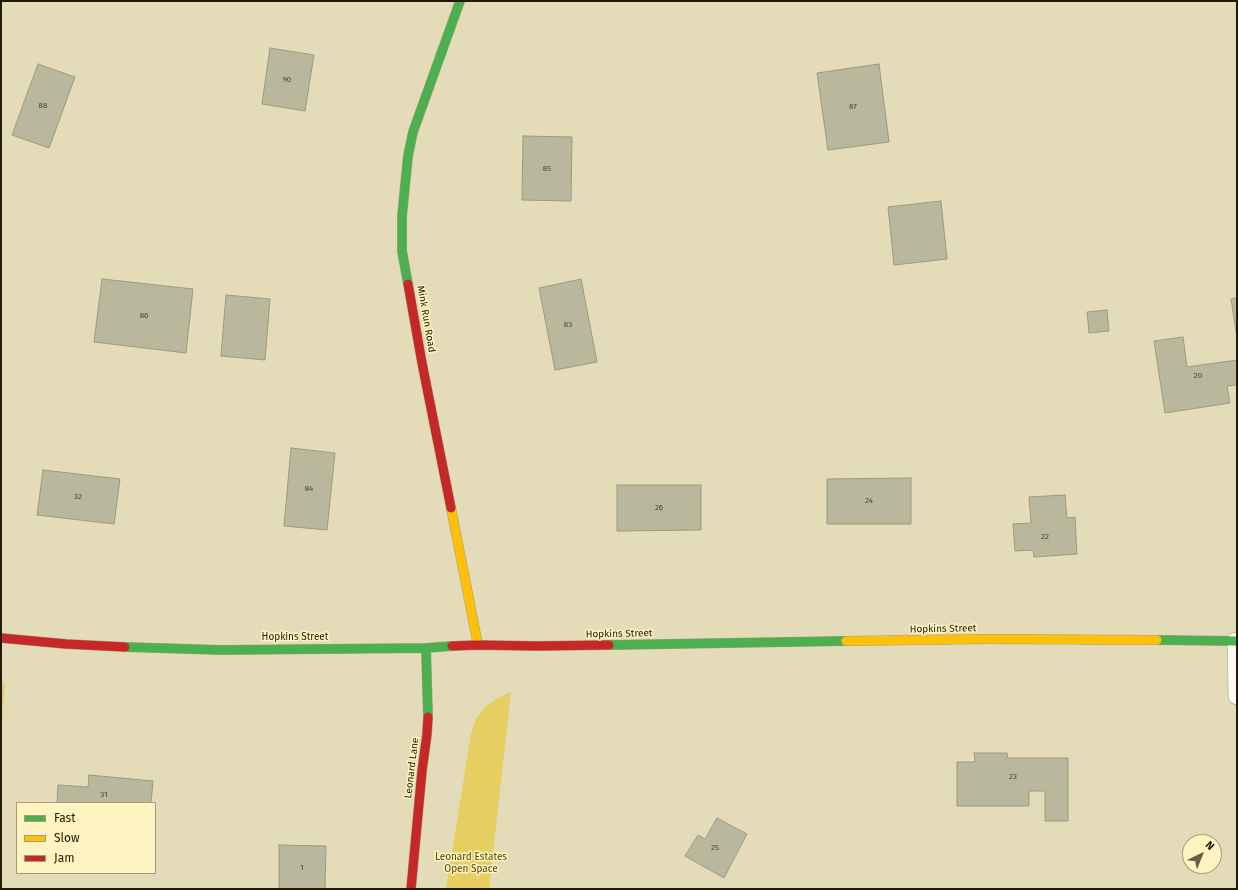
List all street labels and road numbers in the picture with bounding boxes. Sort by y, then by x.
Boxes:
street label: Mink Run Road [414,285,438,353]
street label: Hopkins Street [909,622,977,636]
street label: Hopkins Street [585,627,653,641]
street label: Hopkins Street [262,631,328,643]
street label: Leonard Lane [402,737,422,799]

